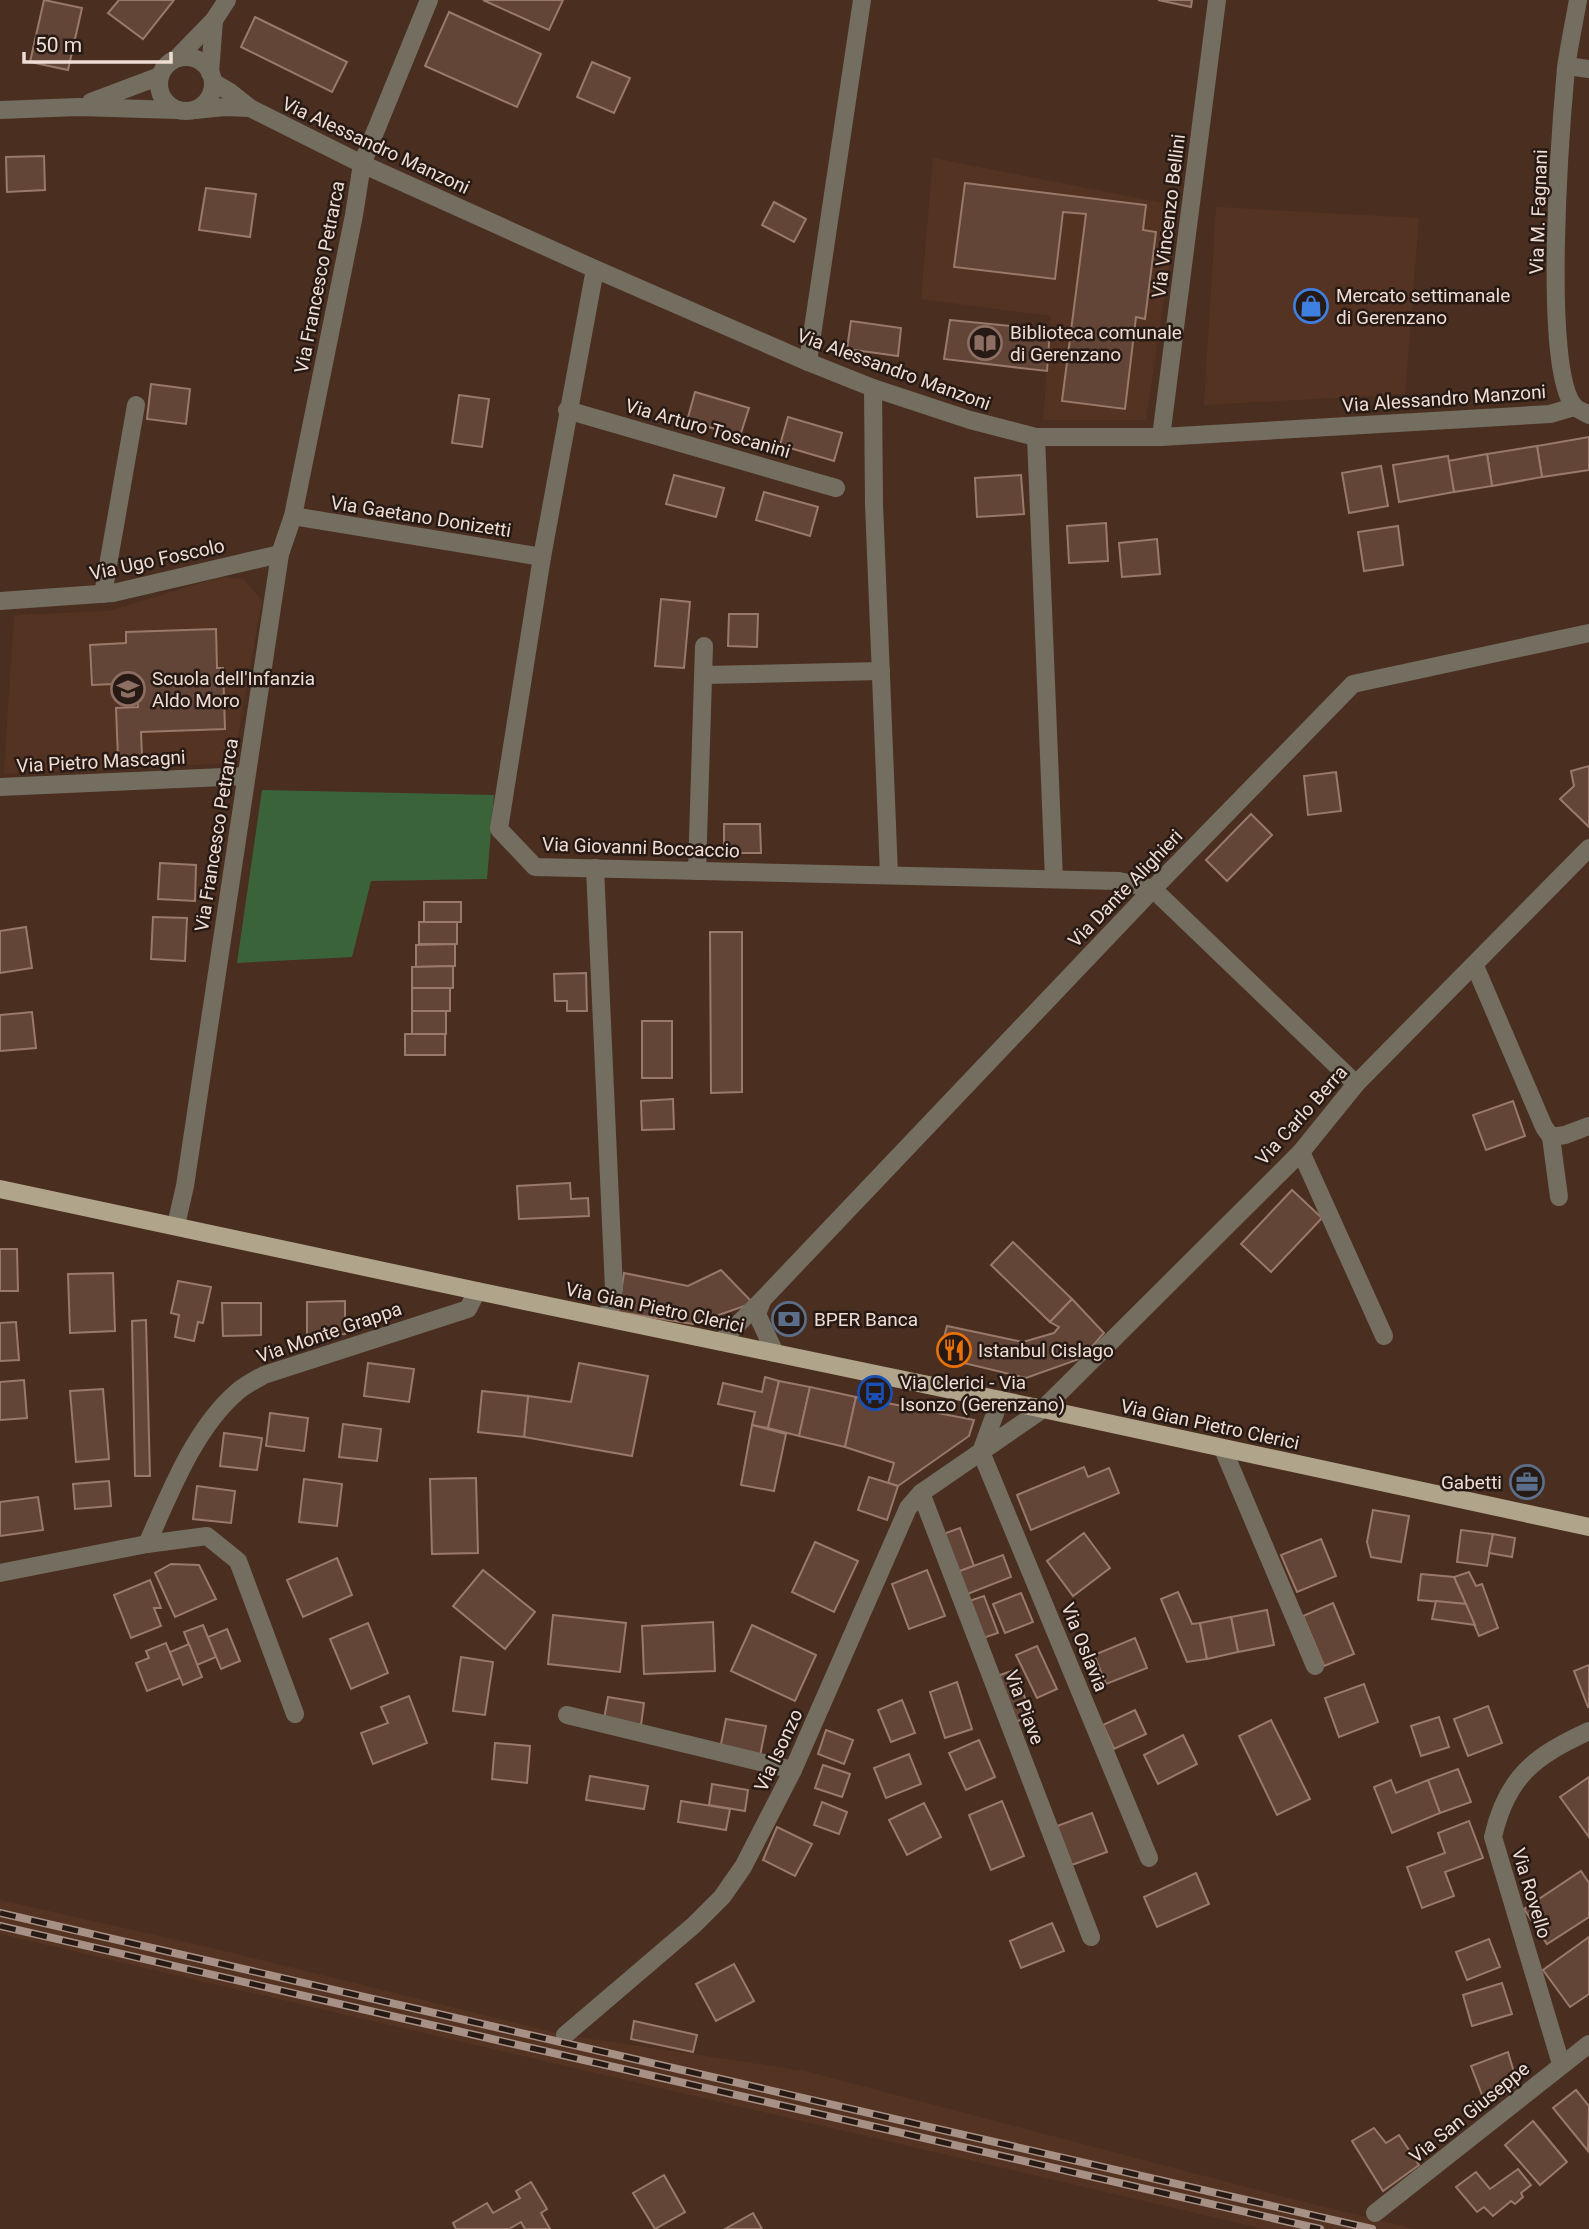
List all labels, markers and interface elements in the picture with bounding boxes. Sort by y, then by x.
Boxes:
scale bar [24,21,172,65]
text: 50 m [35,33,82,57]
street label: Via Alessandro Manzoni [278,92,473,199]
street label: Via Vincenzo Bellini [1147,133,1190,299]
street label: Via M. Fagnani [1525,149,1552,275]
street label: Via Francesco Petrarca [290,179,349,375]
place label: Mercato settimanale di Gerenzano [1336,284,1510,329]
shop icon: Mercato settimanale di Gerenzano [1292,287,1330,325]
place label: Biblioteca comunale di Gerenzano [1010,321,1182,366]
street label: Via Alessandro Manzoni [794,324,994,415]
library icon: Biblioteca comunale di Gerenzano [966,324,1004,362]
street label: Via Alessandro Manzoni [1341,380,1547,417]
street label: Via Arturo Toscanini [623,394,793,463]
street label: Via Gaetano Donizetti [329,491,513,542]
street label: Via Ugo Foscolo [87,534,227,585]
place label: Scuola dell'Infanzia Aldo Moro [152,667,315,712]
school or university icon: Scuola dell'Infanzia Aldo Moro [109,670,147,708]
street label: Via Francesco Petrarca [190,737,243,933]
street label: Via Pietro Mascagni [16,746,186,777]
street label: Via Dante Alighieri [1063,825,1187,952]
street label: Via Giovanni Boccaccio [542,833,740,862]
street label: Via Carlo Berra [1251,1061,1352,1170]
street label: Via Gian Pietro Clerici [563,1277,746,1338]
street label: Via Monte Grappa [254,1297,405,1368]
bank icon: BPER Banca [770,1300,808,1338]
place label: BPER Banca [814,1308,918,1331]
restaurant icon: Istanbul Cislago [935,1331,973,1369]
place label: Istanbul Cislago [978,1339,1114,1362]
place label: Via Clerici - Via Isonzo (Gerenzano) [900,1371,1065,1416]
bus stop icon: Via Clerici - Via Isonzo (Gerenzano) [856,1374,894,1412]
street label: Via Gian Pietro Clerici [1118,1394,1301,1455]
office icon: Gabetti [1508,1463,1546,1501]
place label: Gabetti [1441,1471,1502,1494]
street label: Via Oslavia [1056,1599,1113,1695]
street label: Via Piave [1000,1667,1049,1748]
street label: Via Isonzo [749,1705,808,1795]
street label: Via Rovello [1507,1845,1556,1941]
street label: Via San Giuseppe [1405,2057,1534,2168]

